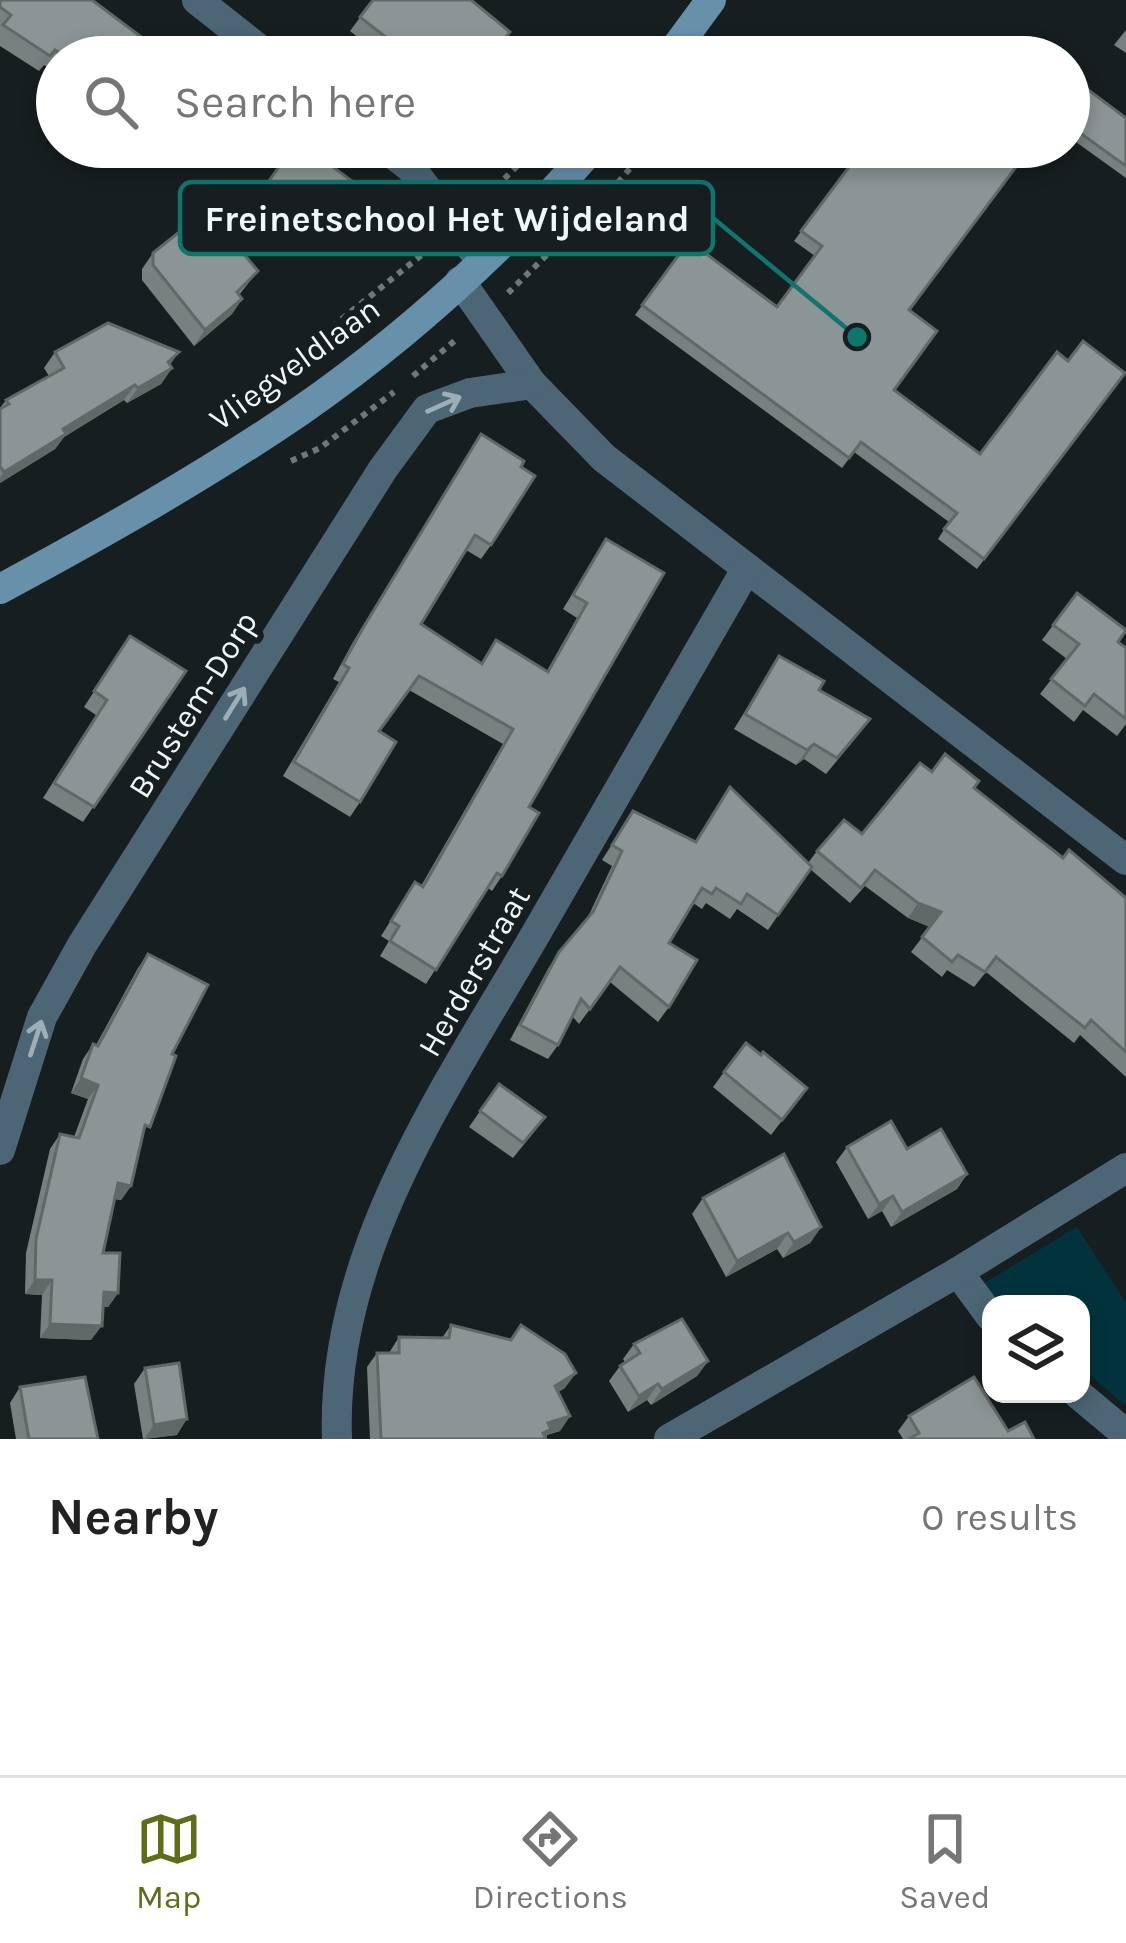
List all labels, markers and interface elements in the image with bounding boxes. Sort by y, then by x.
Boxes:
search box [36,36,1090,168]
icon: search [78,69,144,135]
text: Search here [174,76,416,128]
callout: Freinetschool Het Wijdeland [180,182,713,254]
text: Freinetschool Het Wijdeland [204,198,690,241]
street label: Vliegveldlaan [202,289,387,438]
one-way arrow [425,392,462,413]
street label: Brustem-Dorp [120,604,265,805]
one-way arrow [222,687,247,721]
street label: Herderstraat [410,880,538,1063]
one-way arrow [26,1020,48,1058]
map controls [982,1295,1090,1403]
button: layers [982,1295,1090,1403]
text: Nearby [48,1487,218,1547]
text: 0 results [921,1494,1078,1540]
tab: Map [136,1806,202,1916]
tab: Directions [473,1806,628,1916]
tab: Saved [899,1806,990,1916]

